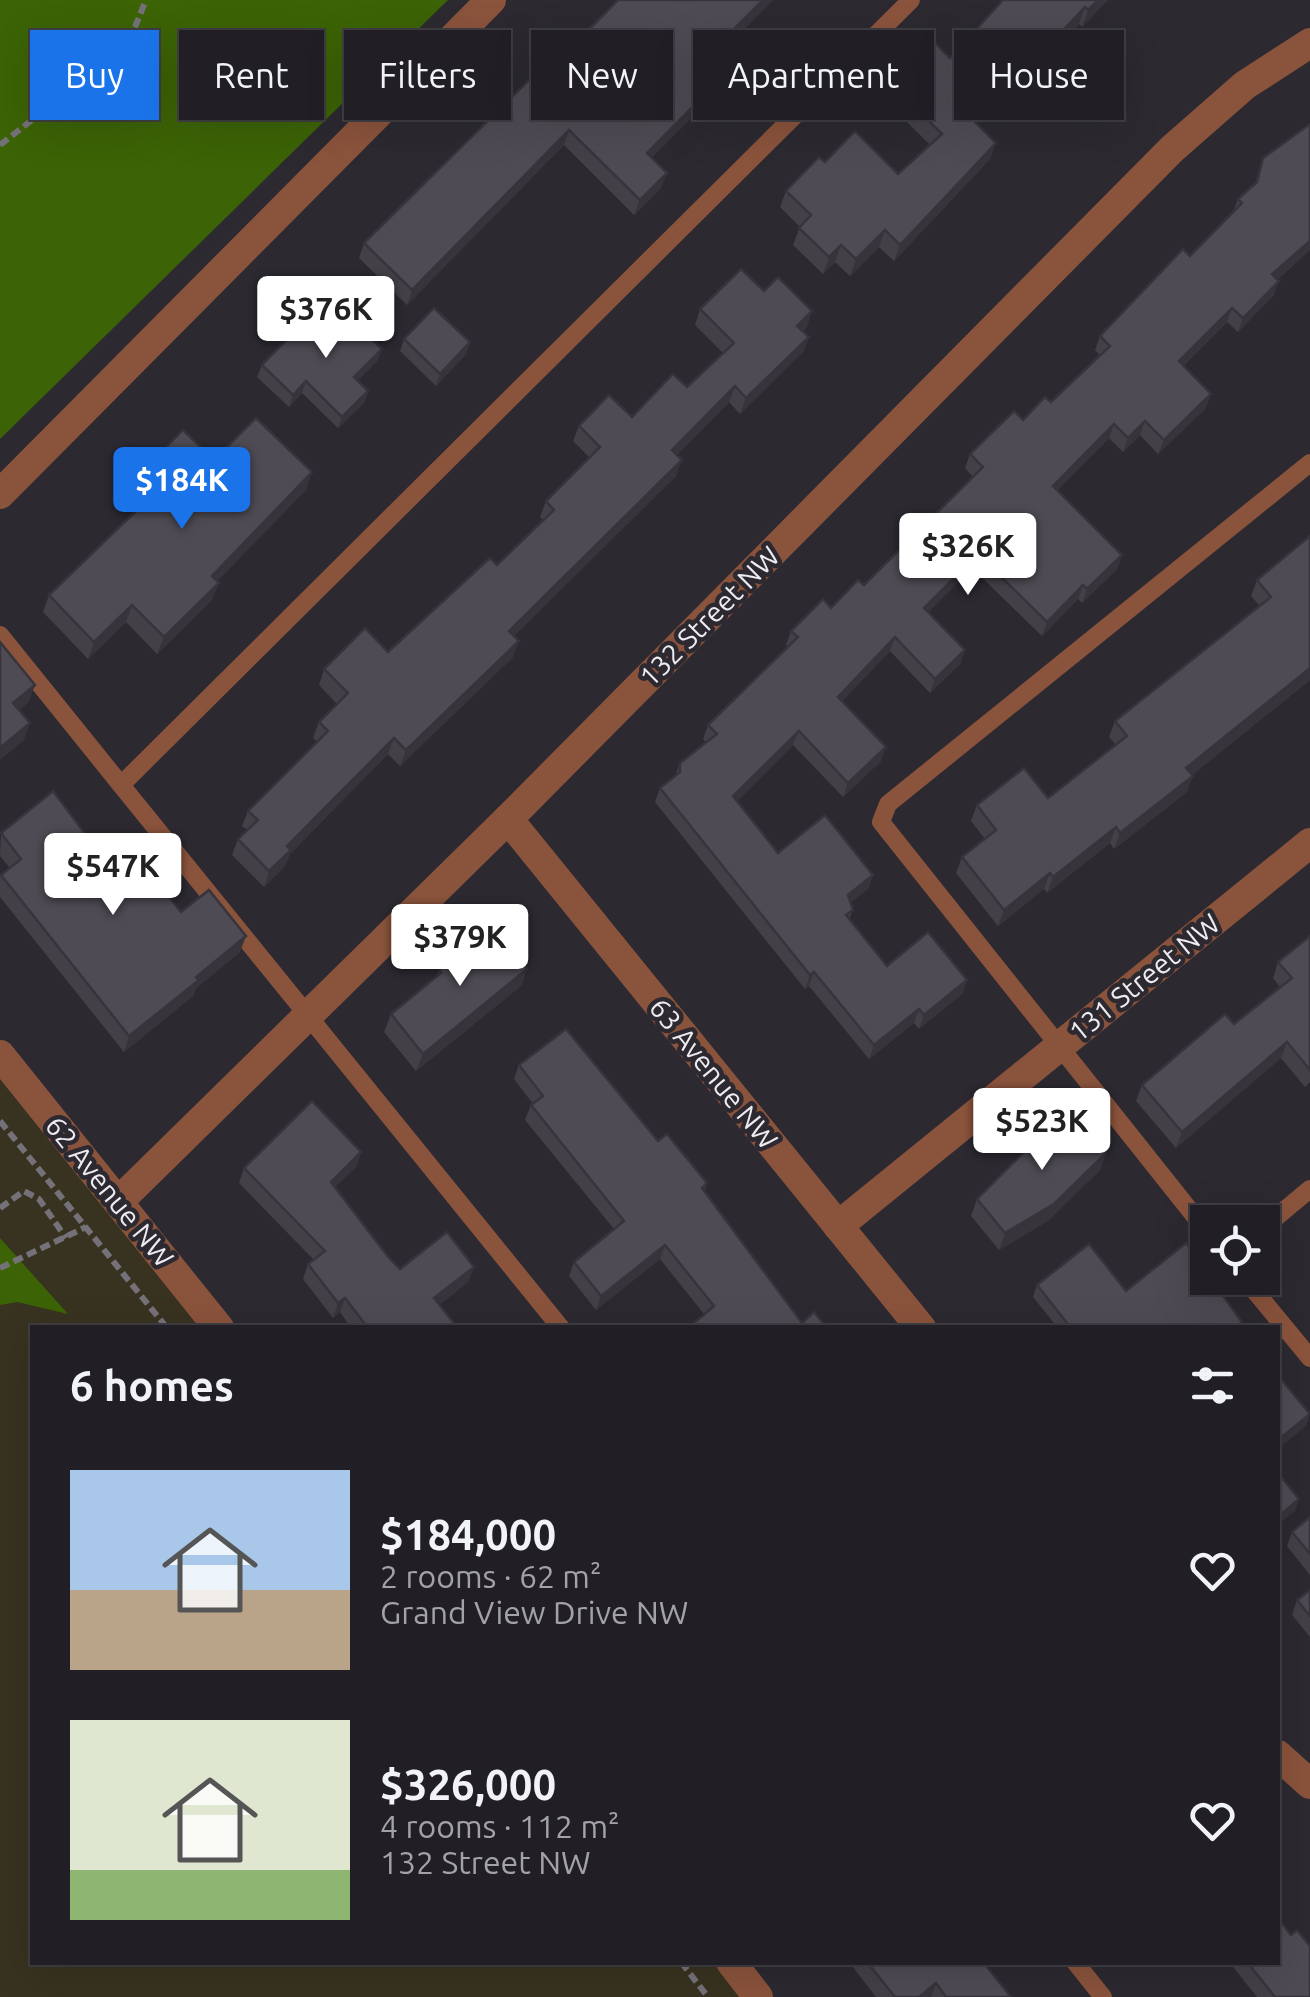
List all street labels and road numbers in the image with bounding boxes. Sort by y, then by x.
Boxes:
street label: 132 Street NW [633,540,785,692]
street label: 131 Street NW [1063,907,1225,1047]
street label: 63 Avenue NW [644,992,784,1154]
street label: 62 Avenue NW [40,1110,180,1272]

